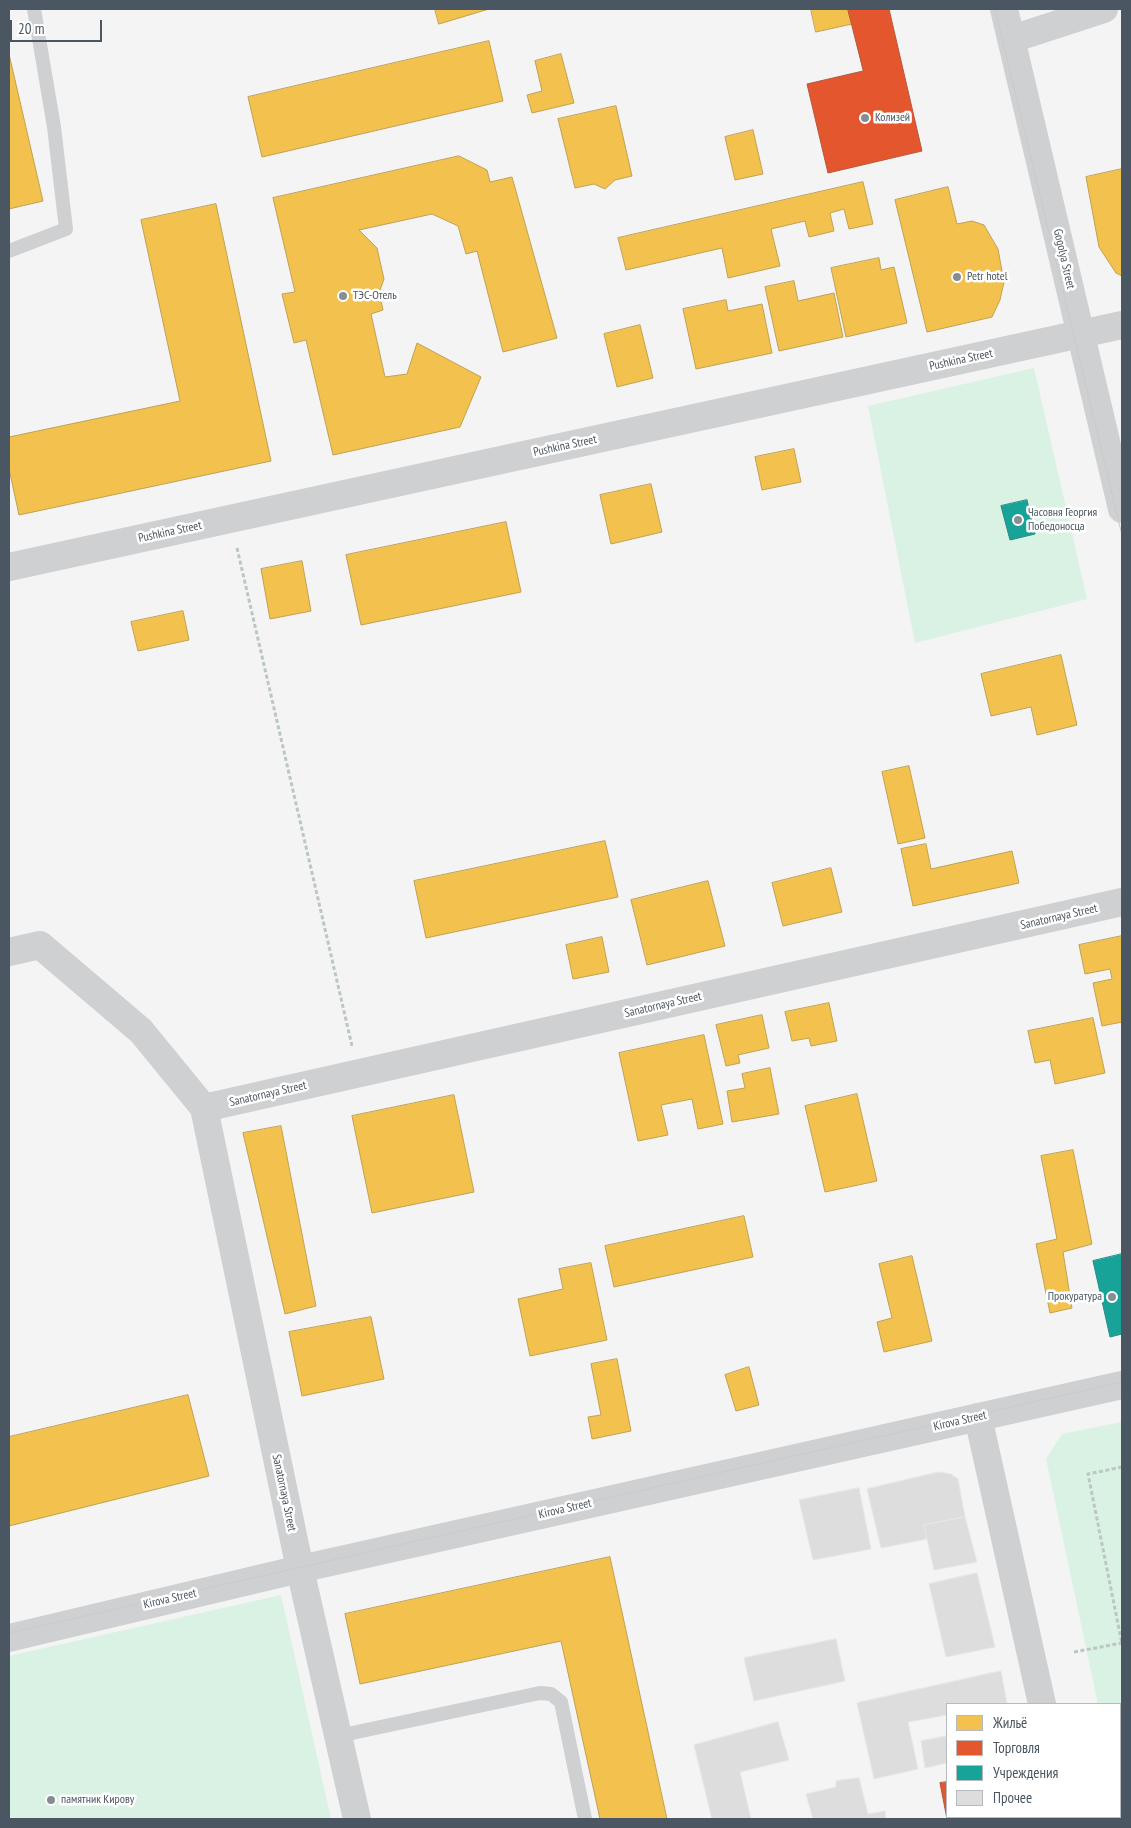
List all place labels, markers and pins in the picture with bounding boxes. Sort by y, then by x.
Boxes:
place label: Колизей [875,111,910,125]
marker: Колизей [859,112,871,124]
place label: Petr hotel [967,270,1008,284]
marker: Petr hotel [951,271,963,283]
place label: ТЭС-Отель [353,289,397,303]
marker: ТЭС-Отель [337,290,349,302]
place label: Часовня Георгия Победоносца [1028,506,1097,534]
marker: Часовня Георгия Победоносца [1012,514,1024,526]
place label: Прокуратура [1048,1290,1102,1304]
marker: Прокуратура [1106,1291,1118,1303]
place label: памятник Кирову [61,1793,134,1807]
marker: памятник Кирову [45,1794,57,1806]

